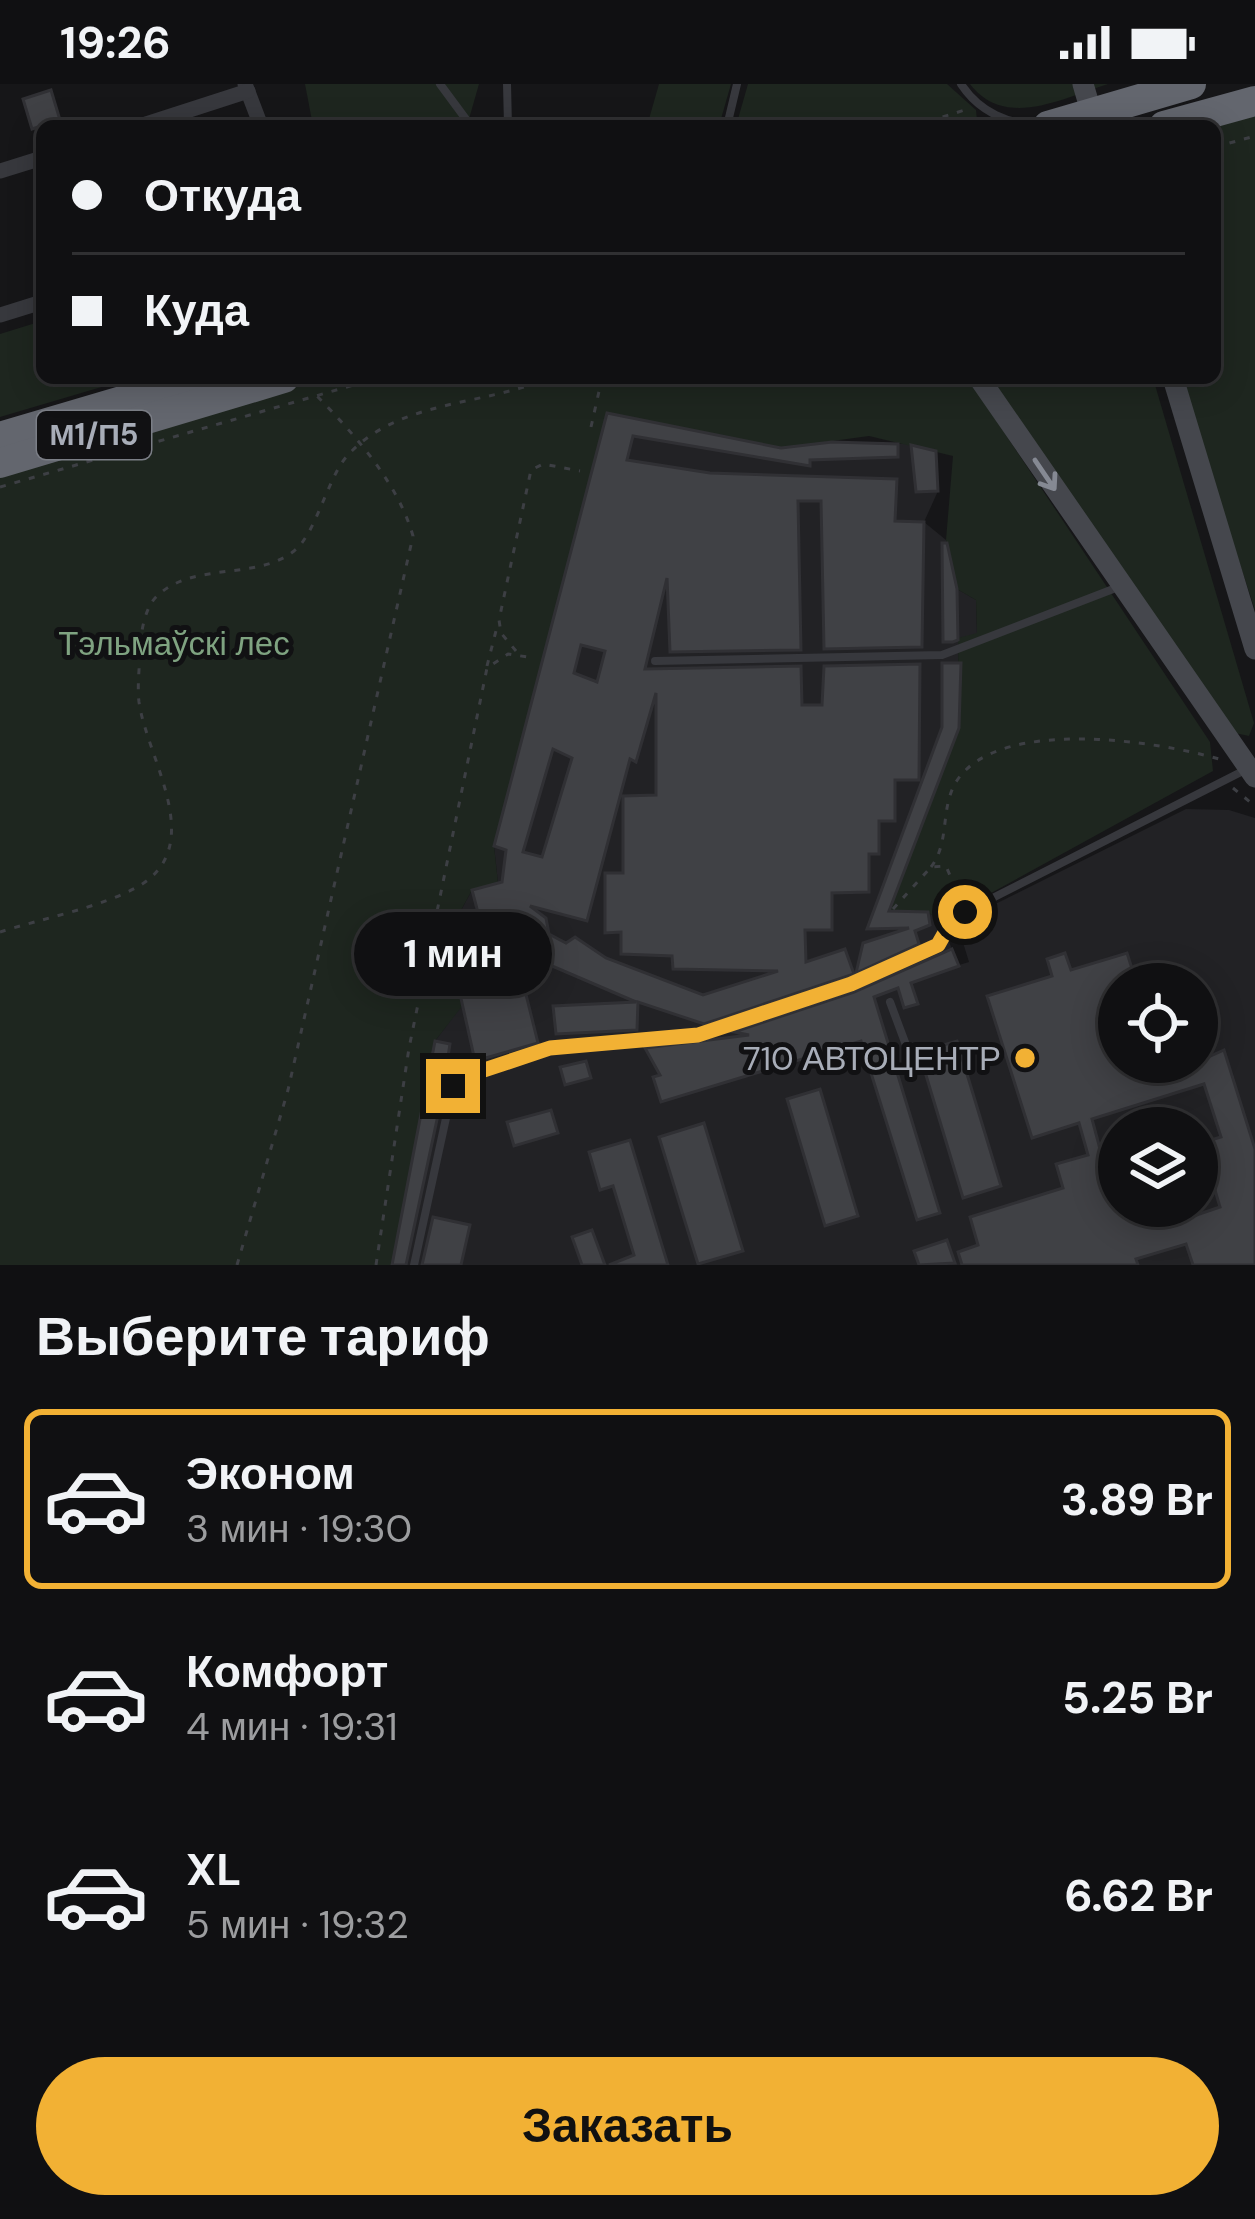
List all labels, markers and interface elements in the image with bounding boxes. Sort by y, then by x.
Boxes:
text: 19:26 [60,13,171,72]
text: Откуда [144,166,301,225]
text: Куда [144,281,249,340]
road number: М1/П5 [37,411,151,459]
one-way arrow [1032,457,1057,491]
park label: Тэльмаўскі лес [58,622,290,665]
route start [938,885,992,939]
callout: 1 мин [354,912,552,996]
text: 1 мин [403,928,503,979]
map controls [1098,963,1218,1227]
button: locate [1098,963,1218,1083]
place label: 710 АВТОЦЕНТР [743,1037,1001,1080]
marker: 710 АВТОЦЕНТР [1012,1045,1038,1071]
route end [426,1059,480,1113]
button: layers [1098,1107,1218,1227]
text: Выберите тариф [36,1301,490,1372]
text: Эконом [186,1444,355,1503]
icon: car [42,1445,150,1553]
text: 3.89 Br [1061,1470,1213,1529]
text: 3 мин · 19:30 [186,1503,412,1554]
text: Комфорт [186,1642,388,1701]
icon: car [42,1643,150,1751]
text: 5.25 Br [1062,1668,1213,1727]
text: 4 мин · 19:31 [186,1701,398,1752]
text: XL [186,1840,241,1899]
icon: car [42,1841,150,1949]
text: 6.62 Br [1064,1866,1213,1925]
text: 5 мин · 19:32 [186,1899,409,1950]
button: Заказать [36,2057,1219,2195]

